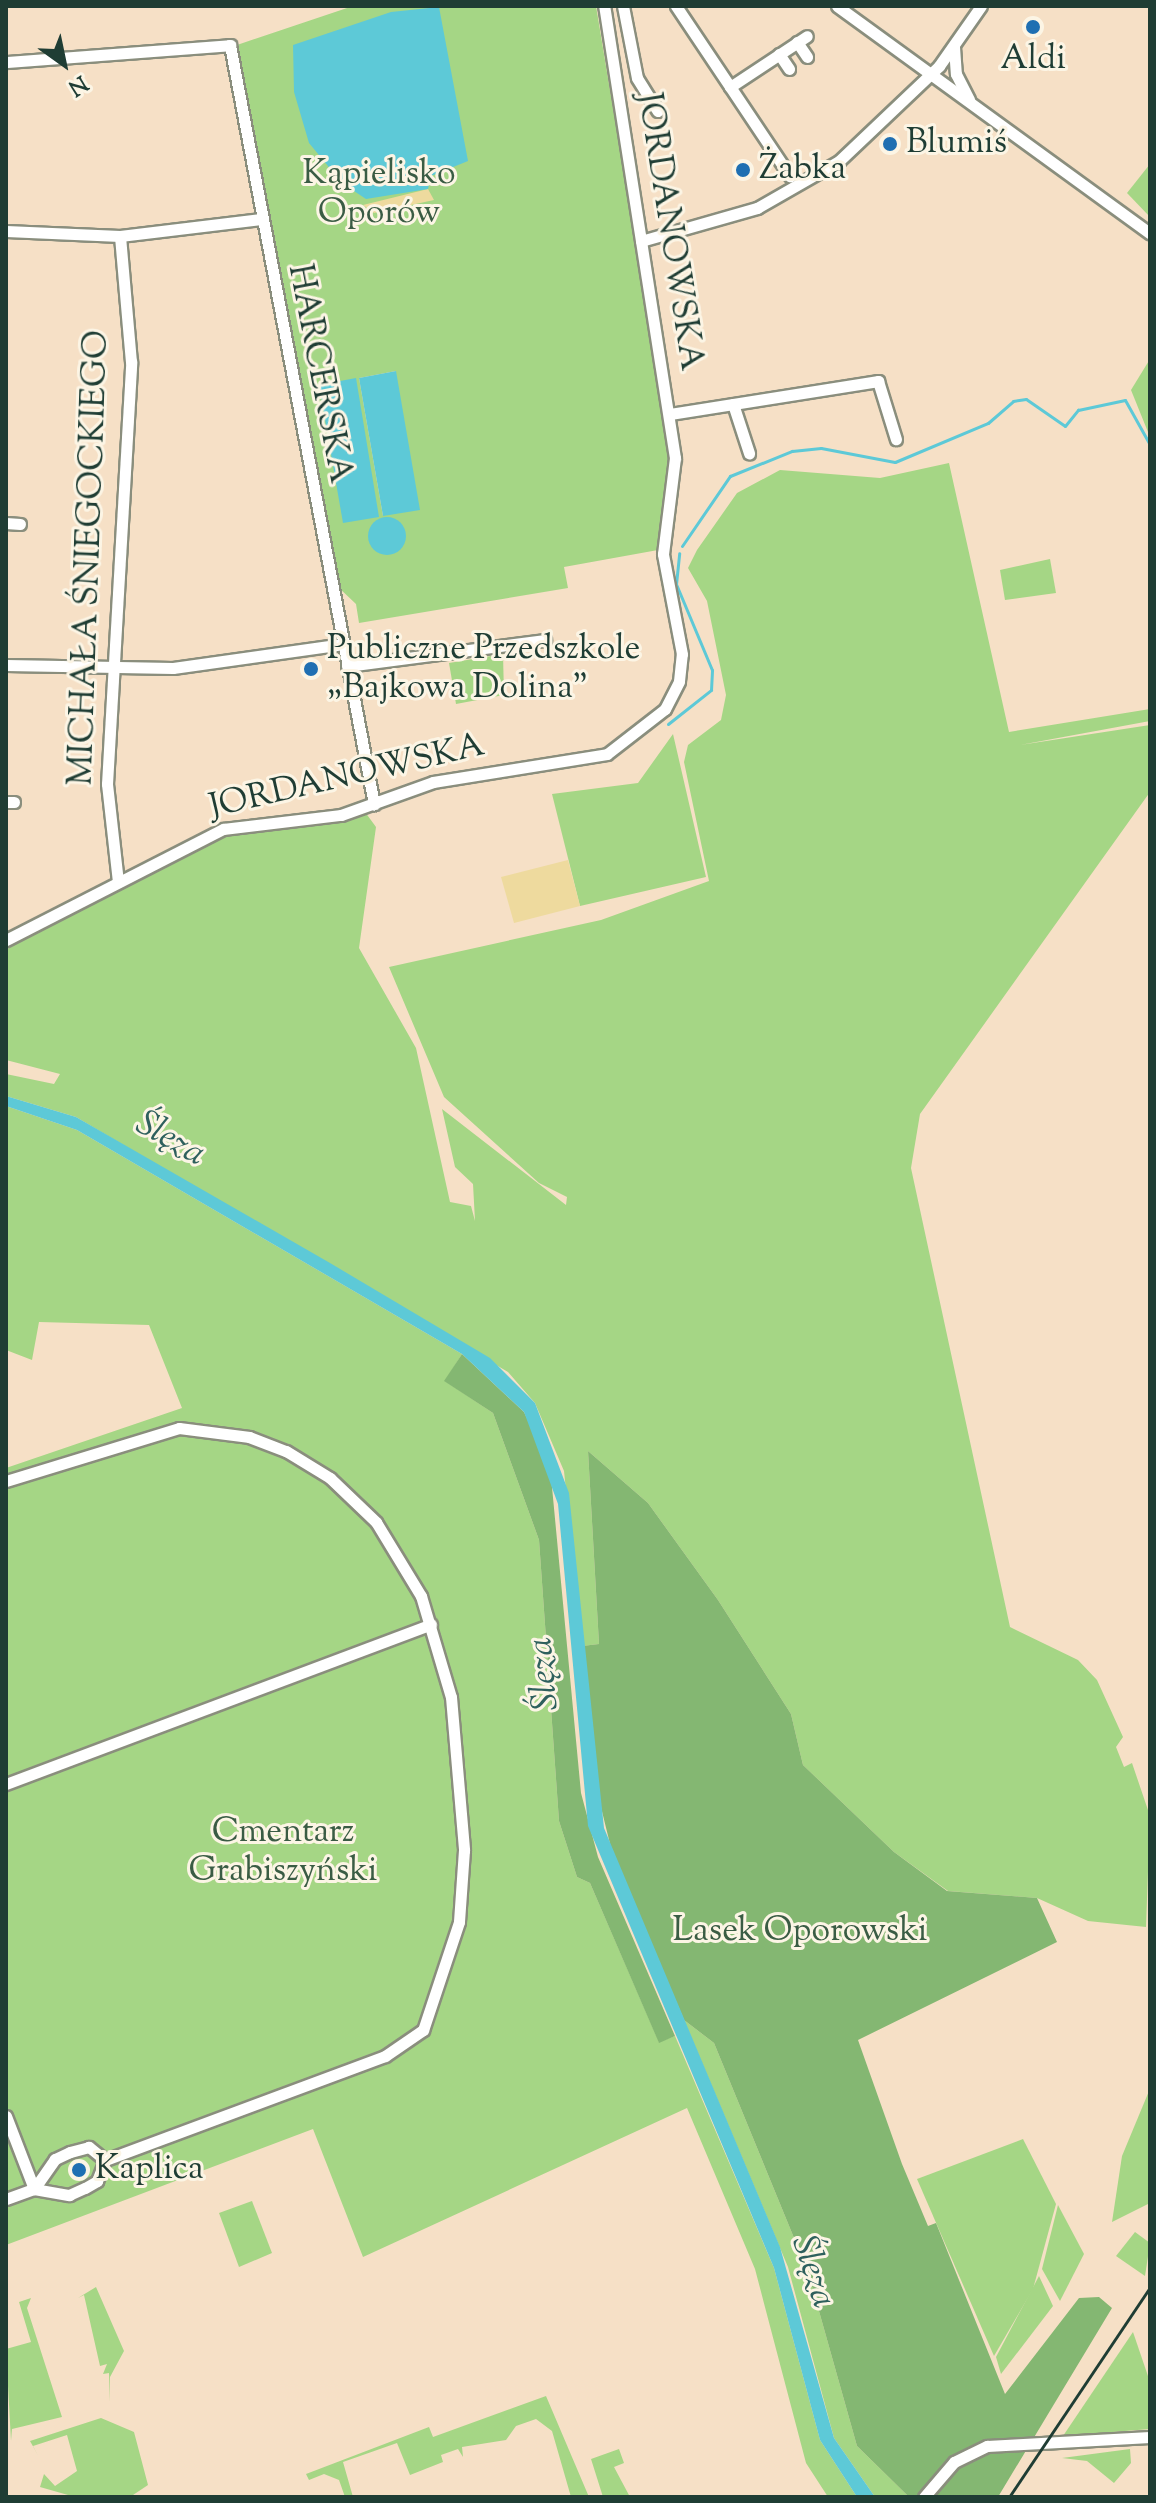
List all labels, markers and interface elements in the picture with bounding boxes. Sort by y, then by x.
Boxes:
marker: Aldi [1024,18,1042,36]
north arrow [24,24,104,104]
place label: Aldi [1000,40,1066,80]
text: N [61,66,93,102]
street label: JORDANOWSKA [627,90,711,374]
place label: Blumiś [906,124,1007,164]
marker: Blumiś [881,135,899,153]
place label: Żabka [759,150,846,190]
park label: Kąpielisko Oporów [303,154,455,234]
marker: Żabka [734,161,752,179]
street label: HARCERSKA [278,261,360,487]
street label: MICHAŁA ŚNIEGOCKIEGO [62,330,118,786]
place label: Publiczne Przedszkole „Bajkowa Dolina” [327,629,640,708]
marker: Publiczne Przedszkole „Bajkowa Dolina” [302,660,320,678]
street label: JORDANOWSKA [206,726,488,828]
water label: Ślęza [127,1103,213,1177]
water label: Ślęza [520,1636,570,1712]
park label: Cmentarz Grabiszyński [189,1812,377,1892]
park label: Lasek Oporowski [673,1912,927,1952]
place label: Kaplica [95,2150,204,2190]
marker: Kaplica [70,2161,88,2179]
water label: Ślęza [780,2230,844,2314]

